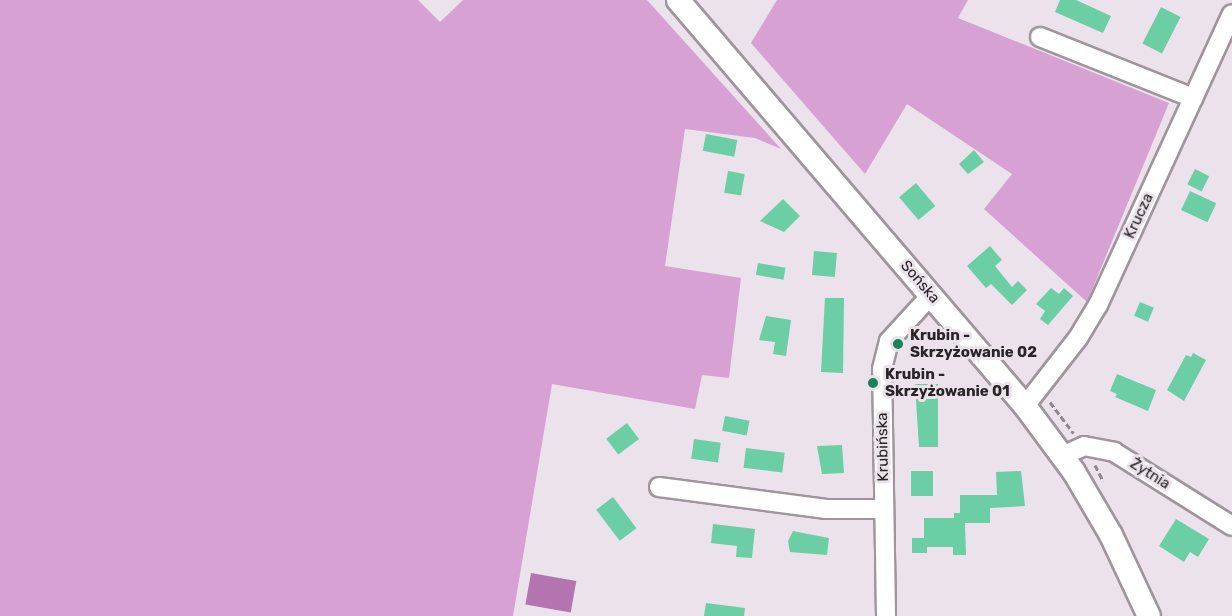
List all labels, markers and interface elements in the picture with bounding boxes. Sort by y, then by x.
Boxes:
street label: Krucza [1121,190,1157,242]
street label: Sońska [897,257,943,307]
place label: Krubin - Skrzyżowanie 02 [910,326,1037,361]
marker: Krubin - Skrzyżowanie 02 [891,337,905,351]
place label: Krubin - Skrzyżowanie 01 [885,365,1010,400]
marker: Krubin - Skrzyżowanie 01 [866,376,880,390]
street label: Krubińska [873,412,893,482]
street label: Żytnia [1127,455,1173,493]

